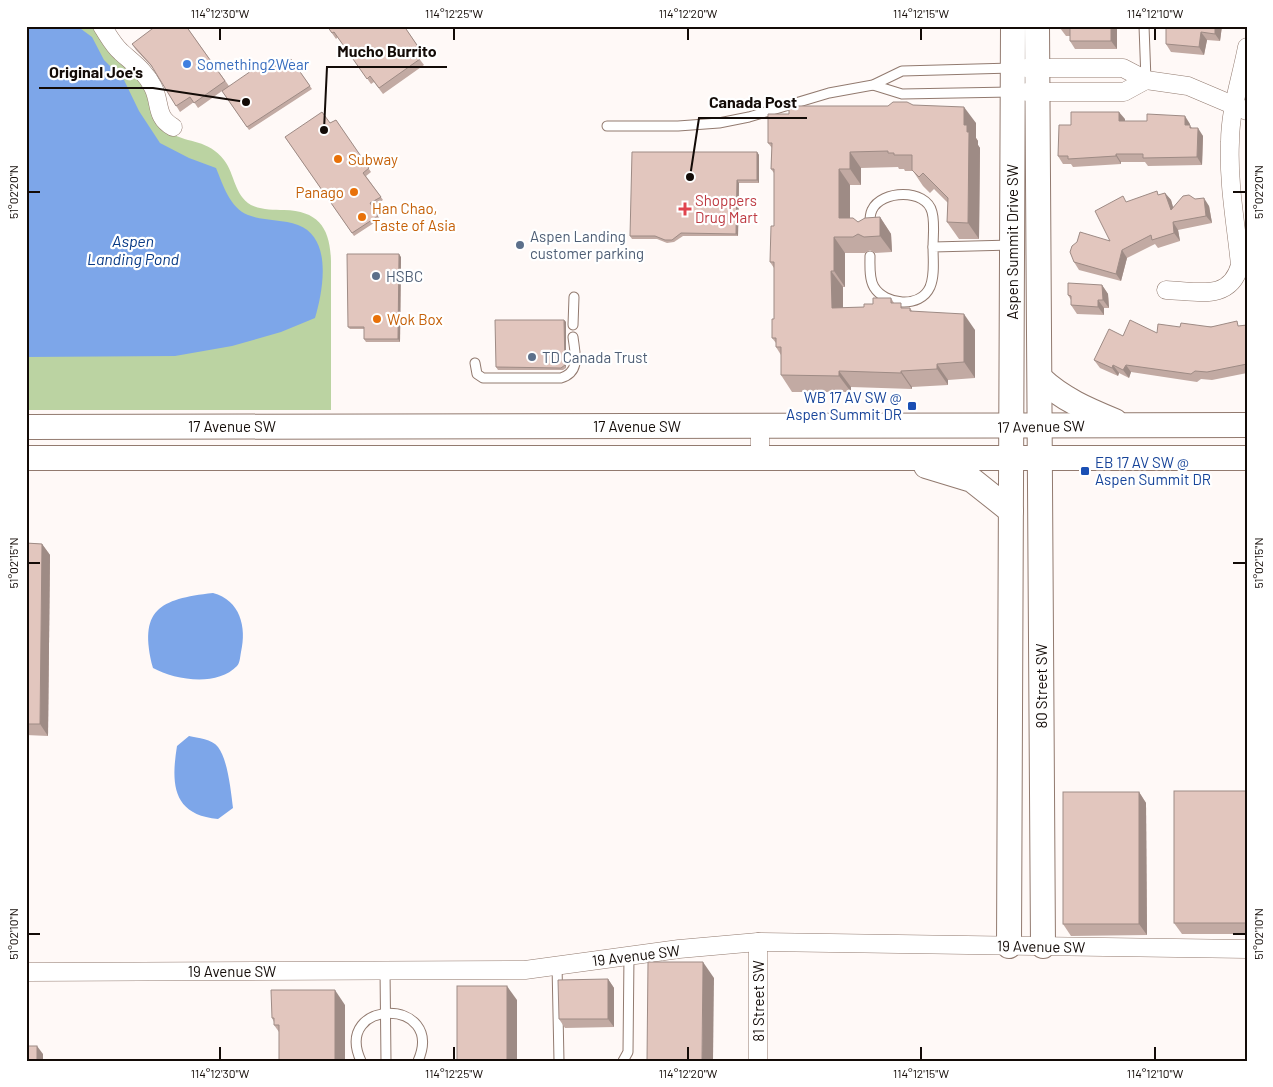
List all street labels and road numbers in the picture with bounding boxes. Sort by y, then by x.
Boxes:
street label: Aspen Summit Drive SW [1003,164,1021,320]
street label: 17 Avenue SW [997,416,1085,436]
street label: 17 Avenue SW [188,417,276,435]
street label: 17 Avenue SW [593,417,681,435]
street label: 80 Street SW [1032,643,1050,729]
street label: 19 Avenue SW [997,936,1085,956]
street label: 19 Avenue SW [591,941,681,969]
street label: 81 Street SW [749,960,767,1042]
street label: 19 Avenue SW [188,962,276,980]

